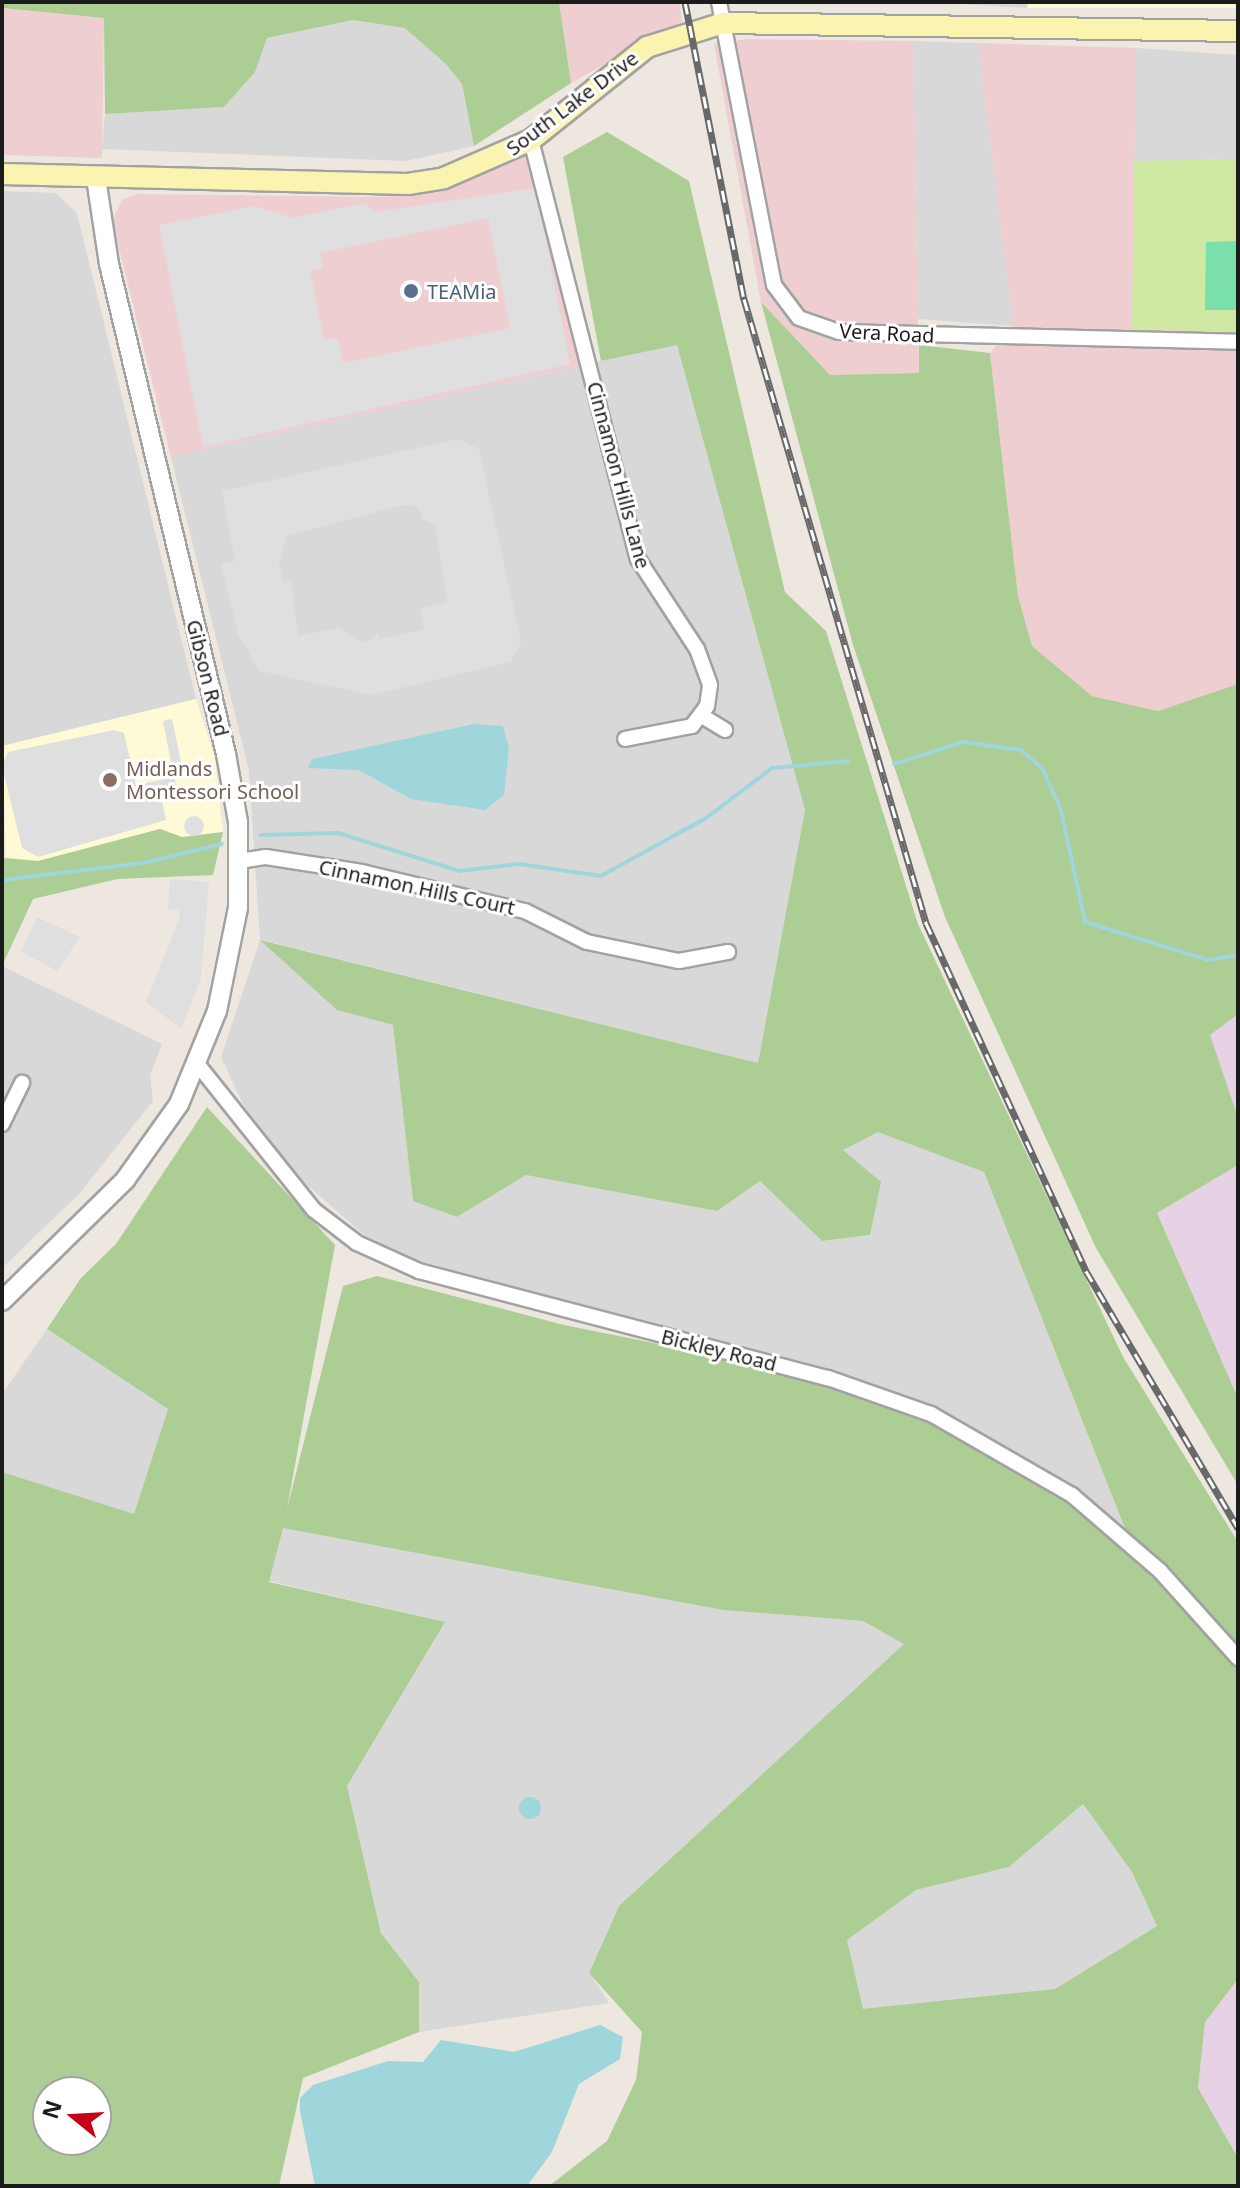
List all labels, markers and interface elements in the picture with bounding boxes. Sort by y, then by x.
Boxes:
street label: South Lake Drive [501,46,643,160]
place label: TEAMia [427,279,497,303]
marker: TEAMia [402,282,420,300]
street label: Vera Road [839,319,935,347]
street label: Cinnamon Hills Lane [582,379,656,571]
street label: Gibson Road [182,617,234,739]
place label: Midlands Montessori School [126,756,299,803]
marker: Midlands Montessori School [101,771,119,789]
street label: Cinnamon Hills Court [317,854,517,920]
street label: Bickley Road [659,1324,779,1376]
north arrow [32,2076,112,2156]
text: N [34,2096,68,2122]

